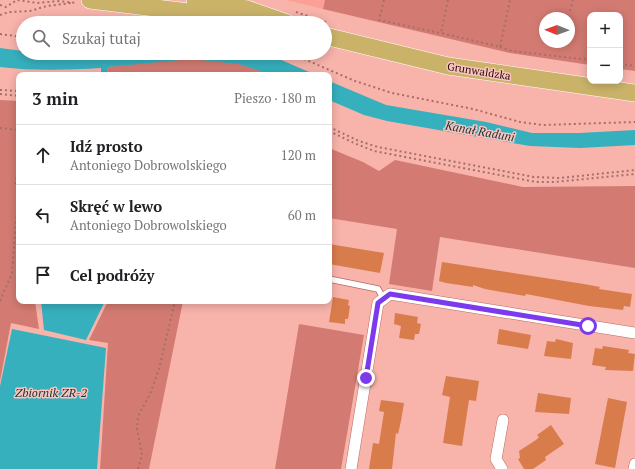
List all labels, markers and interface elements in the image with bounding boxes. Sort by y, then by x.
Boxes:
north arrow [539,12,575,48]
map controls [587,12,623,84]
button: + [587,12,623,48]
search box [16,16,332,60]
icon: search [30,27,52,49]
text: Szukaj tutaj [62,28,141,48]
button: − [587,48,623,84]
street label: Grunwaldzka [446,59,512,83]
text: 3 min [32,87,79,110]
text: Pieszo · 180 m [234,89,316,107]
water label: Kanał Raduni [443,117,516,145]
text: Idź prosto [70,136,143,156]
icon: ahead [32,144,54,166]
text: 120 m [281,146,316,164]
text: Antoniego Dobrowolskiego [70,156,227,174]
text: Skręć w lewo [70,196,162,216]
icon: left [32,204,54,226]
text: 60 m [288,206,316,224]
text: Antoniego Dobrowolskiego [70,216,227,234]
icon: arrive [32,264,54,286]
text: Cel podróży [70,265,154,285]
route start [579,317,597,335]
route end [357,369,375,387]
water label: Zbiornik ZR-2 [15,385,88,400]

